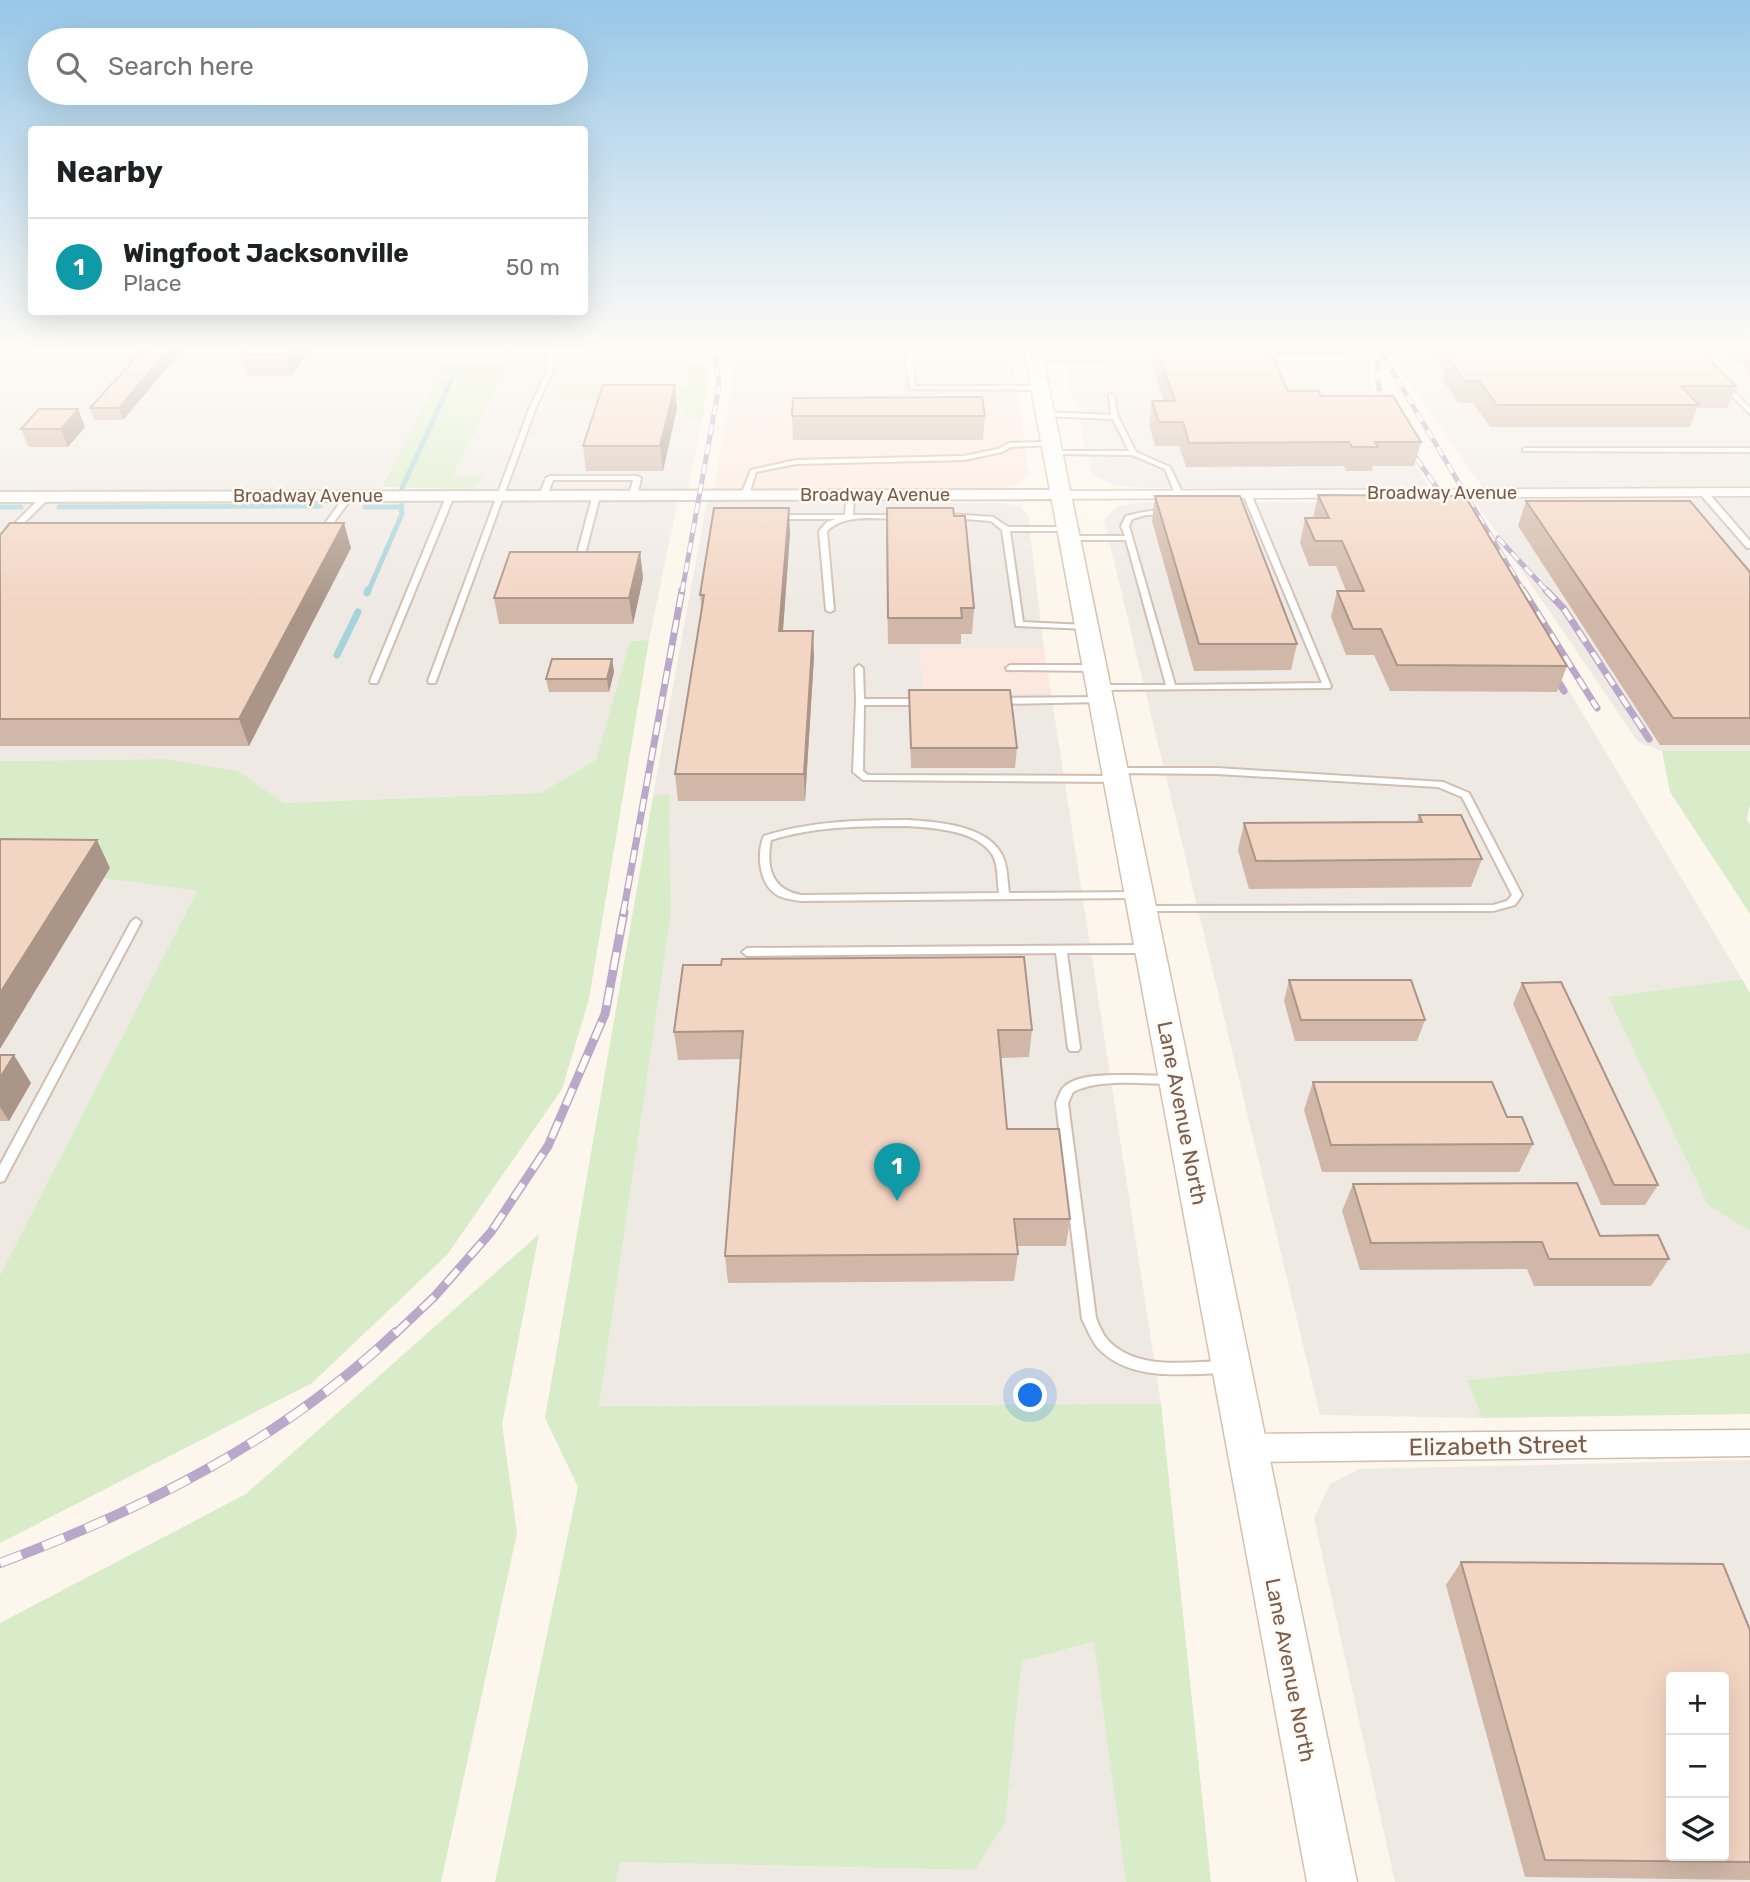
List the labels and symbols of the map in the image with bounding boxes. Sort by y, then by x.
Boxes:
street label: Broadway Avenue [1367,482,1517,504]
street label: Broadway Avenue [800,484,950,506]
street label: Broadway Avenue [233,485,383,507]
street label: Lane Avenue North [1152,1019,1213,1207]
pin: 1 [874,1143,920,1201]
your location [1013,1378,1047,1412]
street label: Elizabeth Street [1408,1430,1588,1462]
street label: Lane Avenue North [1260,1576,1321,1764]

